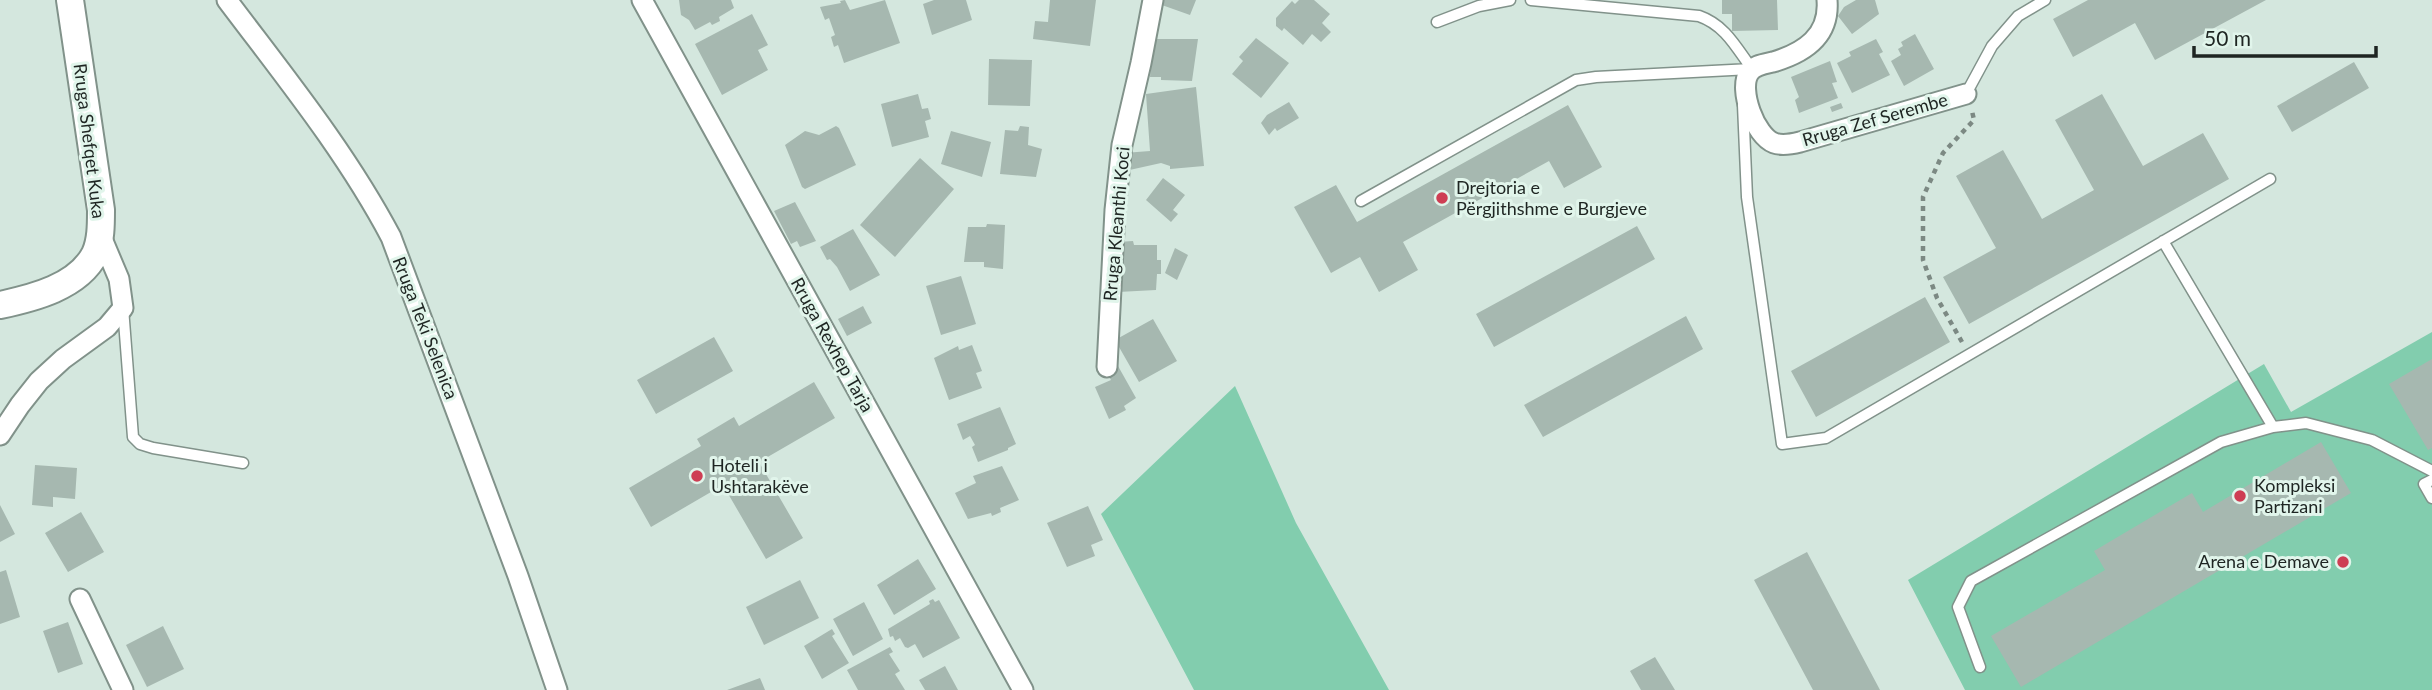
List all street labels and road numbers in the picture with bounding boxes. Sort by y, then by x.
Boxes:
street label: Rruga Shefqet Kuka [70,62,110,220]
street label: Rruga Zef Serembe [1799,88,1950,150]
street label: Rruga Kleanthi Koci [1098,146,1134,302]
street label: Rruga Teki Selenica [389,253,463,402]
street label: Rruga Rexhep Tarja [787,273,879,416]

